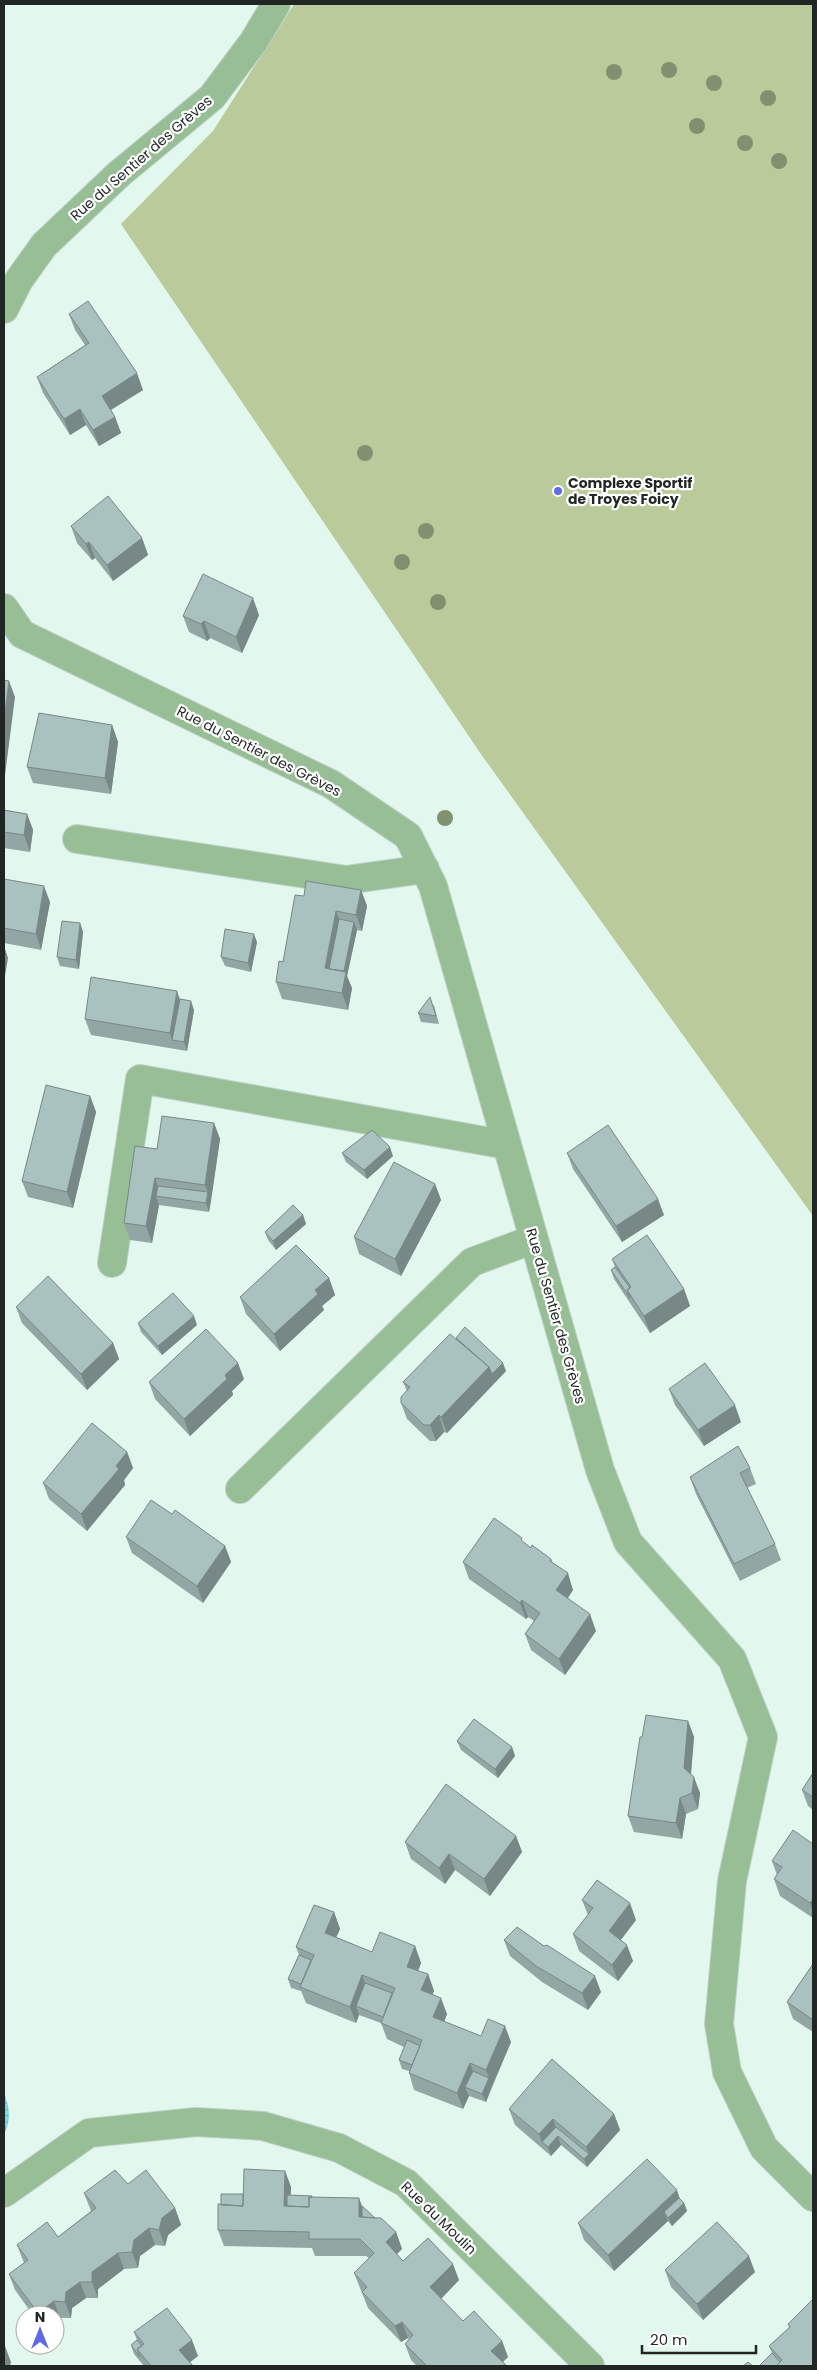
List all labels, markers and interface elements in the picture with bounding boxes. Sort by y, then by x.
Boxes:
street label: Rue du Sentier des Grèves [66,91,216,225]
place label: Complexe Sportif de Troyes Foicy [568,473,692,509]
marker: Complexe Sportif de Troyes Foicy [552,485,564,497]
street label: Rue du Sentier des Grèves [173,701,345,801]
street label: Rue du Sentier des Grèves [521,1226,591,1406]
street label: Rue du Moulin [397,2177,481,2259]
north arrow [15,2305,65,2355]
text: N [35,2307,45,2327]
scale bar [642,2322,756,2354]
text: 20 m [650,2329,688,2350]

